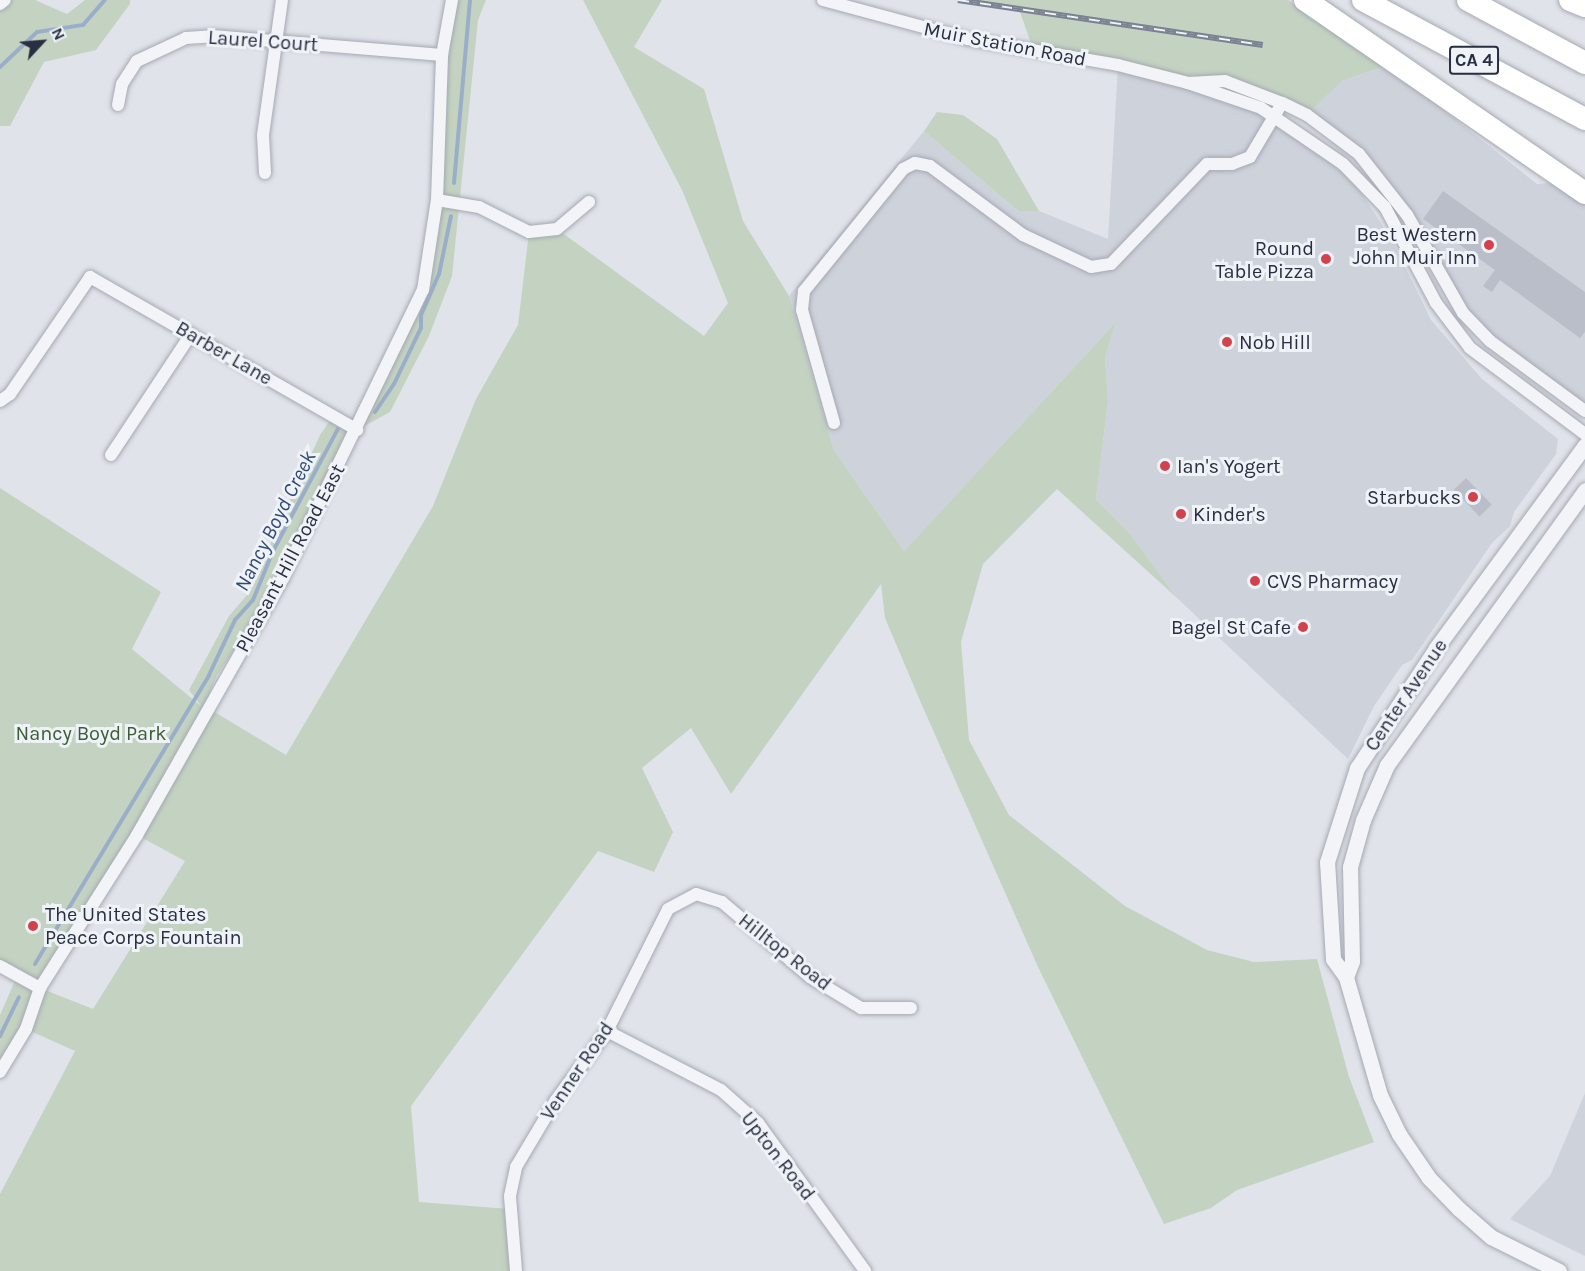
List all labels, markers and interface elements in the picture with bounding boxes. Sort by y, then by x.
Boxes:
north arrow [12,12,72,72]
street label: Muir Station Road [922,16,1088,72]
text: N [48,25,70,43]
street label: Laurel Court [207,25,319,57]
road number: CA 4 [1448,45,1500,75]
place label: Best Western John Muir Inn [1352,222,1477,269]
place label: Round Table Pizza [1215,236,1314,283]
marker: Best Western John Muir Inn [1482,238,1496,252]
marker: Round Table Pizza [1319,252,1333,266]
street label: Barber Lane [171,316,277,390]
place label: Nob Hill [1239,330,1311,354]
marker: Nob Hill [1220,335,1234,349]
water label: Nancy Boyd Creek [229,447,321,595]
place label: Ian's Yogert [1177,454,1281,478]
marker: Ian's Yogert [1158,459,1172,473]
street label: Pleasant Hill Road East [230,460,350,656]
place label: Starbucks [1367,485,1461,509]
marker: Starbucks [1466,490,1480,504]
place label: Kinder's [1193,502,1266,526]
marker: Kinder's [1174,507,1188,521]
place label: CVS Pharmacy [1267,569,1398,593]
marker: CVS Pharmacy [1248,574,1262,588]
place label: Bagel St Cafe [1171,615,1291,639]
marker: Bagel St Cafe [1296,620,1310,634]
street label: Center Avenue [1360,634,1452,756]
park label: Nancy Boyd Park [16,721,166,745]
place label: The United States Peace Corps Fountain [45,903,242,950]
street label: Hilltop Road [734,908,836,996]
marker: The United States Peace Corps Fountain [26,919,40,933]
street label: Venner Road [535,1017,619,1125]
street label: Upton Road [736,1107,820,1205]

